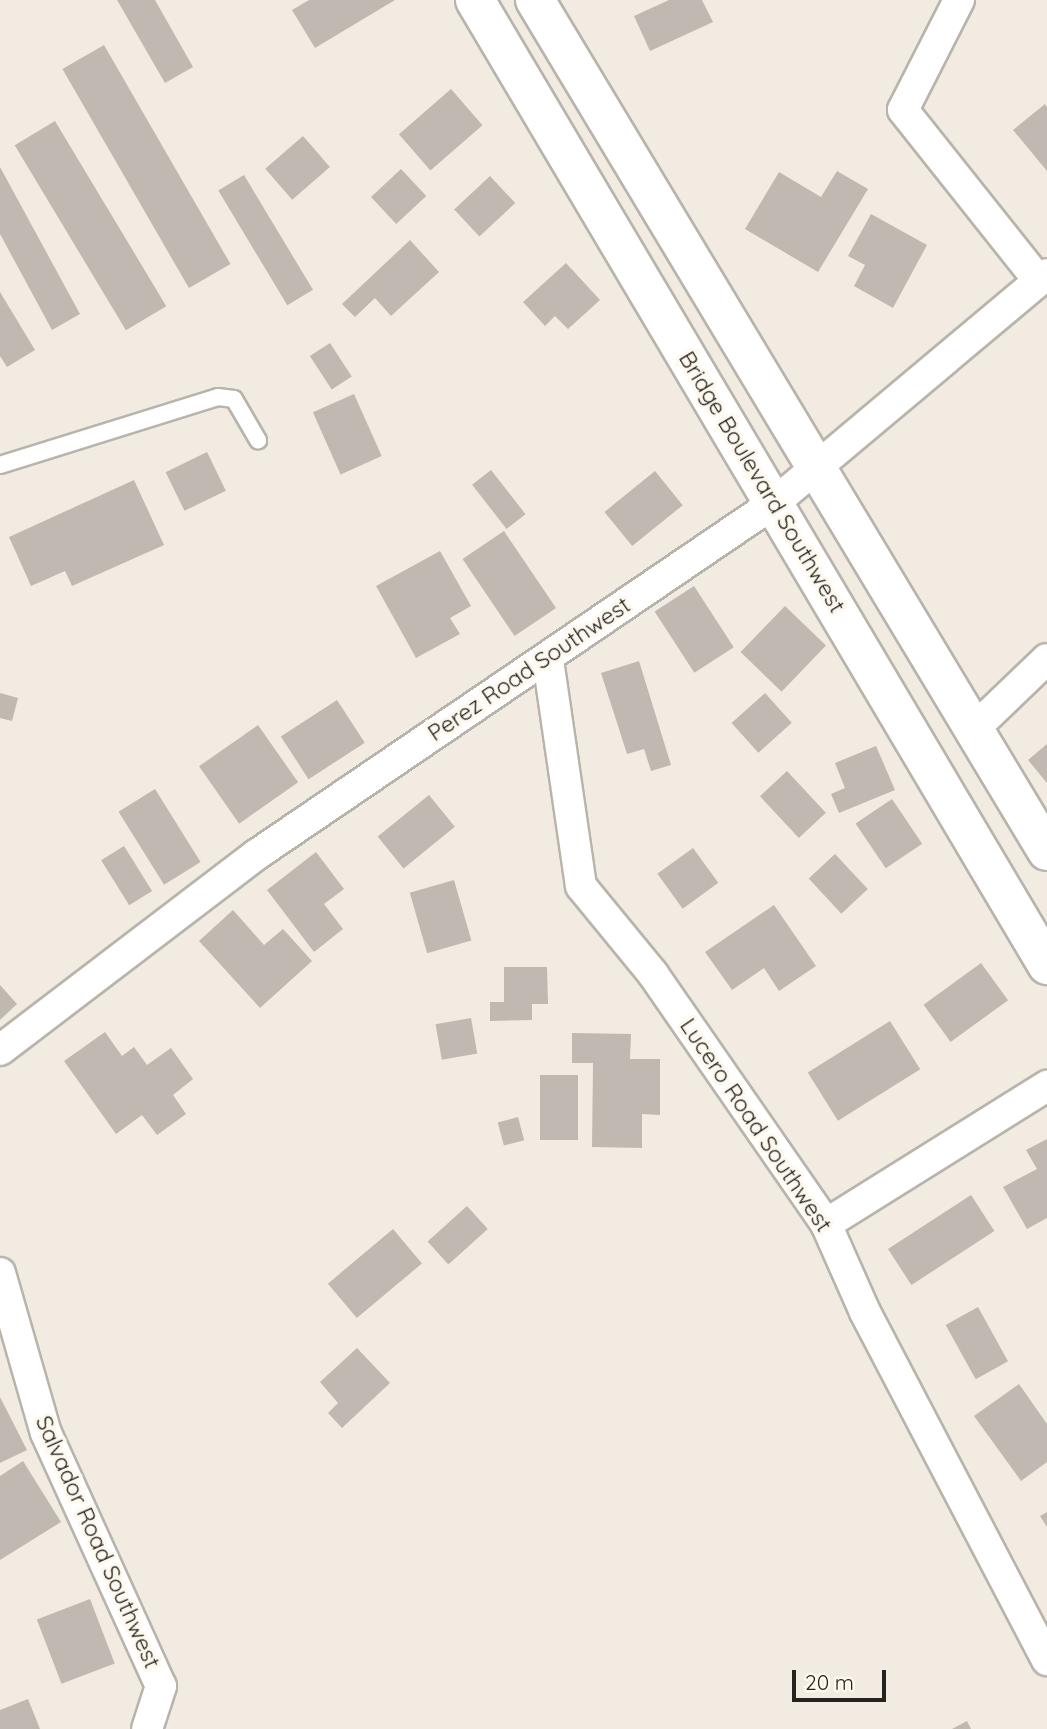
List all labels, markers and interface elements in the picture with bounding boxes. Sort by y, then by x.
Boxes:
street label: Bridge Boulevard Southwest [673,346,851,618]
street label: Perez Road Southwest [423,591,635,747]
street label: Lucero Road Southwest [674,1013,838,1237]
street label: Salvador Road Southwest [30,1411,166,1673]
scale bar [795,1656,890,1700]
text: 20 m [805,1669,854,1695]

